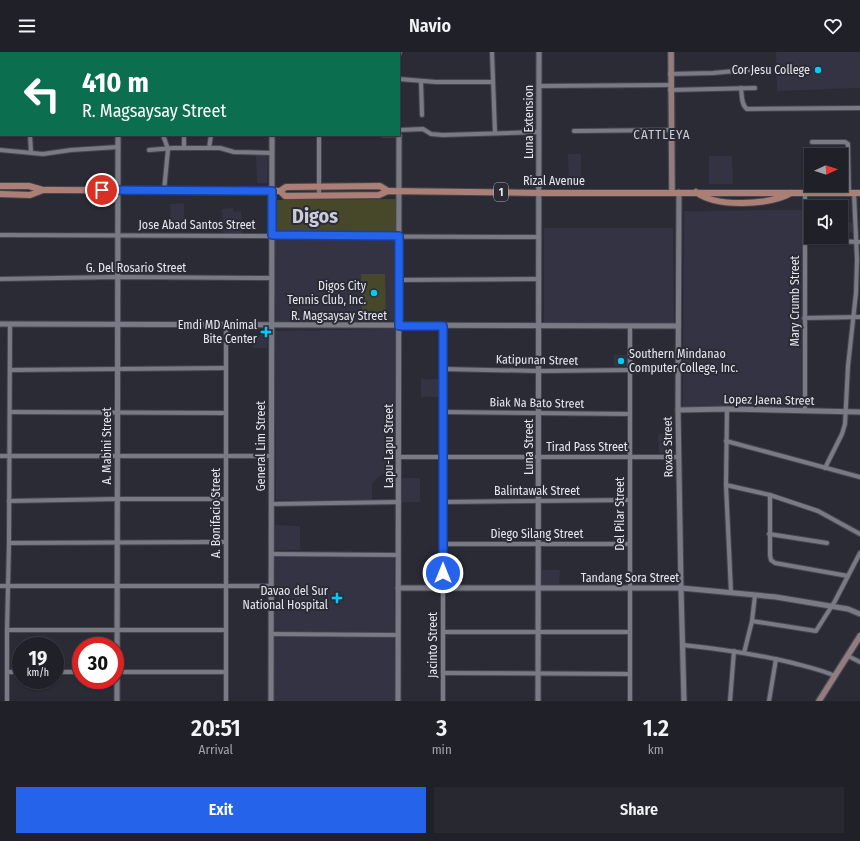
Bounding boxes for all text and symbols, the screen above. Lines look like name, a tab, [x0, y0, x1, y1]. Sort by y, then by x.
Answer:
icon: menu	[16, 15, 38, 37]
text: Navio	[409, 15, 451, 37]
icon: heart	[822, 15, 844, 37]
place label: Cor Jesu College	[732, 63, 810, 77]
marker: Cor Jesu College	[813, 65, 823, 75]
text: 410 m	[82, 66, 149, 99]
icon: left	[16, 68, 68, 120]
street label: Luna Extension	[522, 85, 536, 159]
text: R. Magsaysay Street	[82, 100, 226, 122]
district label: CATTLEYA	[633, 127, 691, 142]
north arrow	[804, 148, 848, 192]
map controls	[804, 148, 848, 244]
pin	[85, 173, 119, 207]
street label: Rizal Avenue	[523, 174, 585, 188]
icon: arrive	[91, 179, 113, 201]
road number: 1	[494, 183, 508, 201]
button: sound	[804, 200, 848, 244]
district label: Digos	[292, 204, 338, 228]
street label: Jose Abad Santos Street	[139, 218, 255, 232]
street label: Mary Crumb Street	[788, 255, 802, 347]
street label: G. Del Rosario Street	[86, 261, 186, 275]
place label: Digos City Tennis Club, Inc.	[287, 279, 367, 307]
marker: Digos City Tennis Club, Inc.	[369, 288, 379, 298]
street label: R. Magsaysay Street	[291, 309, 387, 323]
place label: Emdi MD Animal Bite Center	[178, 318, 258, 346]
marker: Emdi MD Animal Bite Center	[260, 326, 272, 338]
place label: Southern Mindanao Computer College, Inc.	[629, 347, 738, 375]
street label: Katipunan Street	[496, 352, 578, 368]
marker: Southern Mindanao Computer College, Inc.	[616, 356, 626, 366]
street label: Lopez Jaena Street	[723, 392, 815, 408]
street label: Biak Na Bato Street	[490, 395, 585, 411]
street label: General Lim Street	[254, 401, 268, 491]
street label: Lapu-Lapu Street	[382, 404, 396, 488]
street label: A. Mabini Street	[100, 407, 114, 485]
street label: Roxas Street	[660, 416, 676, 478]
street label: Luna Street	[522, 419, 536, 475]
street label: Tirad Pass Street	[546, 440, 628, 454]
street label: A. Bonifacio Street	[209, 468, 223, 558]
street label: Del Pilar Street	[613, 477, 627, 551]
street label: Balintawak Street	[494, 484, 580, 498]
street label: Diego Silang Street	[491, 527, 583, 541]
position arrow	[422, 552, 464, 594]
street label: Tandang Sora Street	[581, 571, 679, 585]
place label: Davao del Sur National Hospital	[243, 584, 329, 612]
marker: Davao del Sur National Hospital	[331, 592, 343, 604]
street label: Jacinto Street	[426, 612, 440, 678]
speed limit sign: 30	[72, 637, 124, 689]
text: 19	[29, 646, 47, 670]
text: km/h	[27, 667, 49, 679]
text: 20:51	[191, 714, 241, 742]
text: 3	[436, 714, 447, 742]
text: 1.2	[643, 714, 669, 742]
text: Arrival	[199, 742, 233, 757]
text: min	[432, 742, 452, 757]
text: km	[648, 742, 664, 757]
button: Exit	[16, 787, 426, 833]
button: Share	[434, 787, 844, 833]

